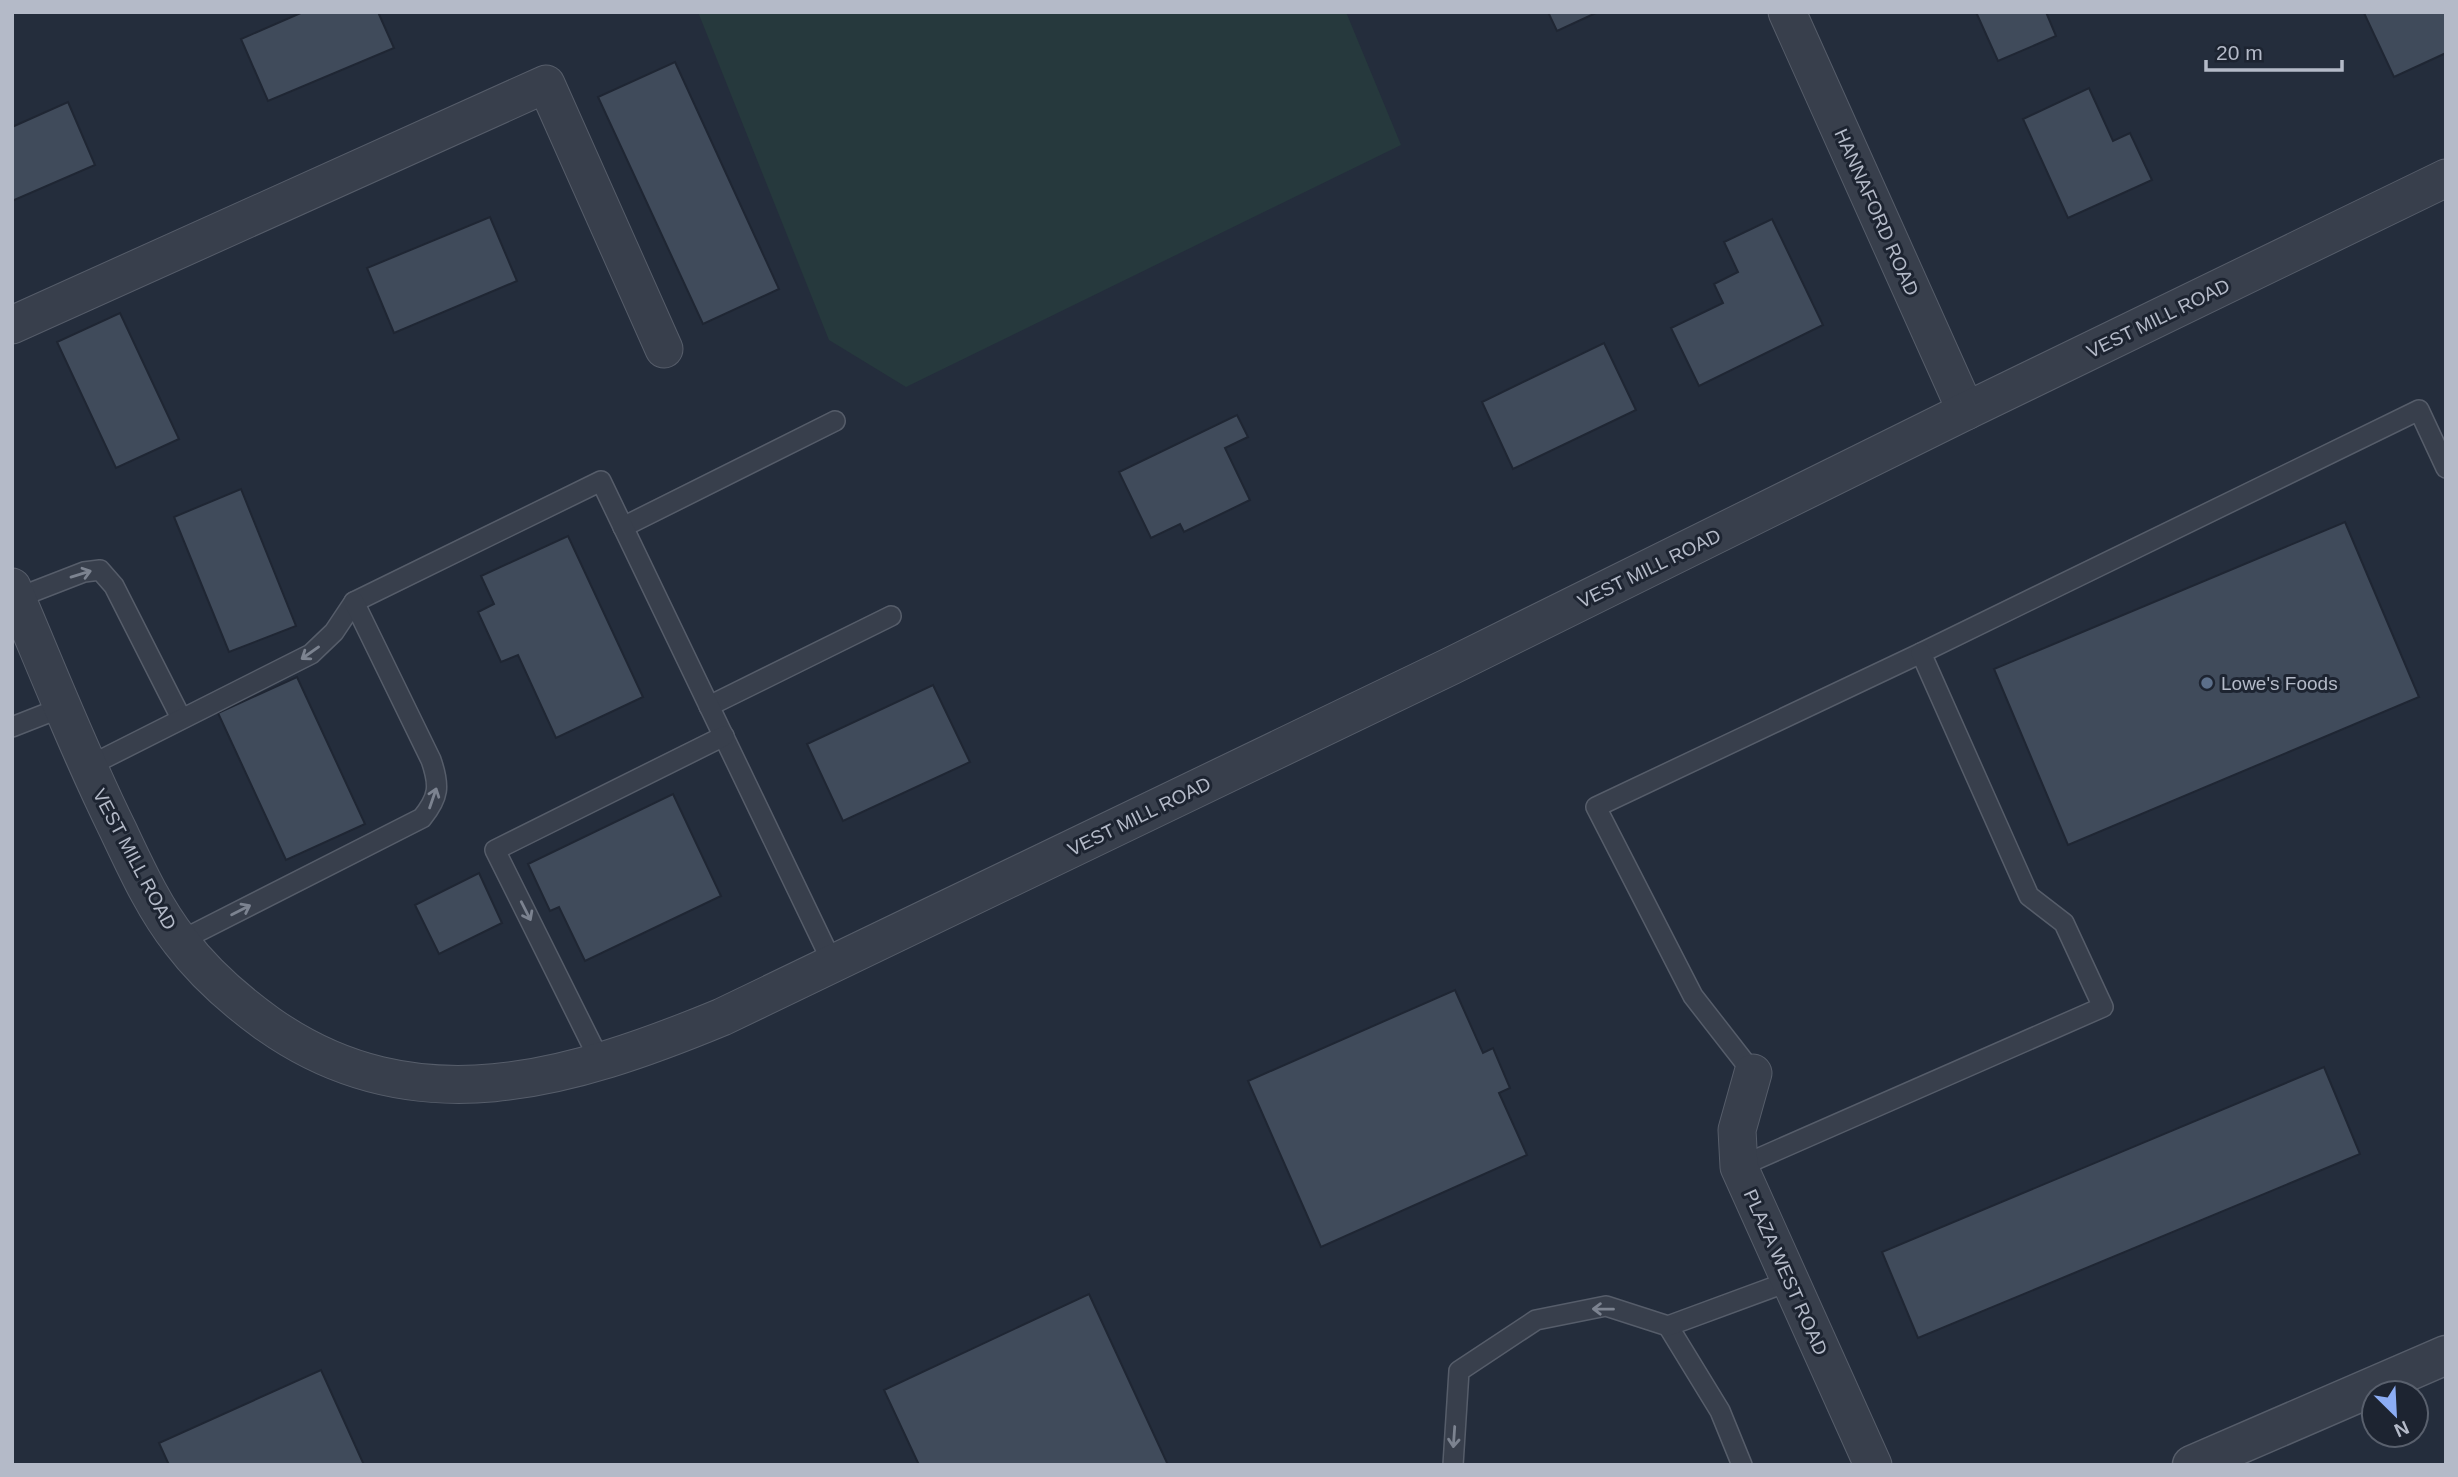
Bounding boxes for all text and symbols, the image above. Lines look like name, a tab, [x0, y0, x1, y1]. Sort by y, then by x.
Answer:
scale bar	[2206, 28, 2342, 72]
text: 20 m	[2216, 41, 2263, 64]
street label: HANNAFORD ROAD	[1830, 125, 1923, 299]
street label: VEST MILL ROAD	[2083, 275, 2233, 362]
street label: VEST MILL ROAD	[1574, 525, 1724, 612]
one-way arrow	[69, 567, 91, 580]
one-way arrow	[300, 645, 319, 660]
place label: Lowe's Foods	[2221, 673, 2338, 694]
marker: Lowe's Foods	[2199, 675, 2215, 691]
street label: VEST MILL ROAD	[1064, 773, 1214, 860]
street label: VEST MILL ROAD	[89, 785, 181, 933]
one-way arrow	[428, 787, 440, 809]
one-way arrow	[519, 900, 533, 921]
one-way arrow	[230, 903, 250, 917]
street label: PLAZA WEST ROAD	[1740, 1186, 1832, 1358]
one-way arrow	[1592, 1302, 1615, 1316]
north arrow	[2360, 1379, 2430, 1449]
text: N	[2391, 1417, 2412, 1441]
one-way arrow	[1448, 1425, 1461, 1448]

